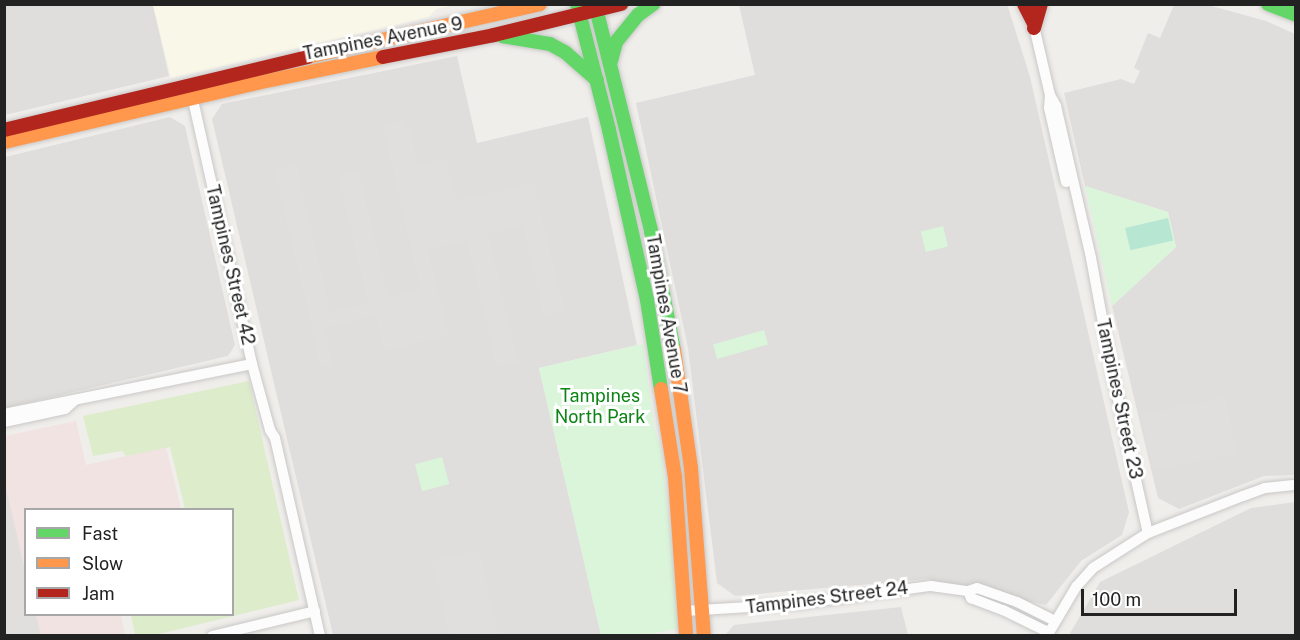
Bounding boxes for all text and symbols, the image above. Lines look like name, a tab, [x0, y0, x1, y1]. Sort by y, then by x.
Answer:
street label: Tampines Avenue 9	[301, 13, 465, 65]
street label: Tampines Street 42	[201, 183, 259, 347]
street label: Tampines Avenue 7	[641, 233, 691, 395]
street label: Tampines Street 23	[1091, 317, 1147, 481]
park label: Tampines North Park	[555, 386, 645, 428]
legend	[24, 508, 234, 616]
text: Fast	[82, 523, 118, 544]
text: Slow	[82, 553, 123, 574]
street label: Tampines Street 24	[745, 577, 909, 619]
scale bar	[1084, 577, 1240, 615]
text: Jam	[82, 583, 115, 604]
text: 100 m	[1092, 589, 1141, 610]

